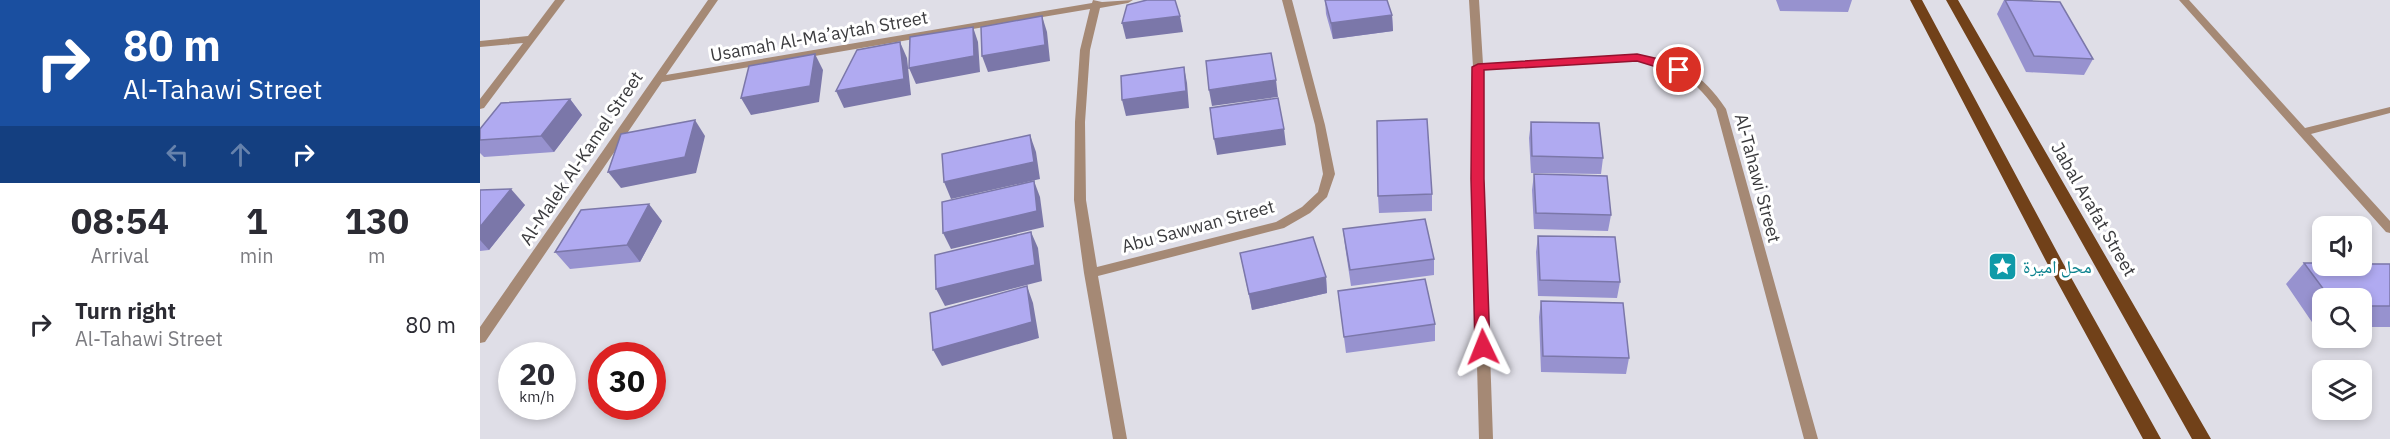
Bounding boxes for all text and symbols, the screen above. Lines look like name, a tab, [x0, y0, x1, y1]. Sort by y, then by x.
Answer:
street label: Usamah Al-Ma’aytah Street	[708, 6, 930, 66]
text: 80 m	[123, 18, 221, 73]
icon: right	[24, 24, 102, 102]
pin	[1653, 44, 1704, 95]
icon: arrive	[1662, 53, 1695, 86]
street label: Al-Malek Al-Kamel Street	[514, 67, 648, 249]
text: Al-Tahawi Street	[123, 71, 322, 106]
street label: Al-Tahawi Street	[1730, 111, 1786, 245]
icon: left	[161, 138, 194, 171]
icon: ahead	[224, 138, 257, 171]
icon: right	[287, 138, 320, 171]
street label: Jabal Arafat Street	[2046, 138, 2142, 280]
street label: Abu Sawwan Street	[1119, 195, 1277, 257]
text: 08:54	[71, 197, 169, 244]
text: 1	[246, 197, 268, 244]
text: 130	[344, 197, 409, 244]
map controls	[2312, 216, 2372, 420]
button: sound	[2312, 216, 2372, 276]
text: Arrival	[91, 242, 149, 269]
text: min	[240, 242, 274, 269]
text: m	[368, 242, 386, 269]
place icon: محل اميرة	[1986, 250, 2018, 282]
place label: محل اميرة	[2023, 255, 2092, 278]
button: search	[2312, 288, 2372, 348]
text: Turn right	[75, 296, 176, 325]
icon: right	[24, 308, 57, 341]
text: 80 m	[405, 310, 456, 339]
position arrow	[1451, 315, 1515, 379]
text: Al-Tahawi Street	[75, 325, 223, 352]
speed limit sign: 30	[588, 342, 666, 420]
text: 20	[519, 354, 555, 393]
button: layers	[2312, 360, 2372, 420]
text: km/h	[519, 387, 555, 406]

